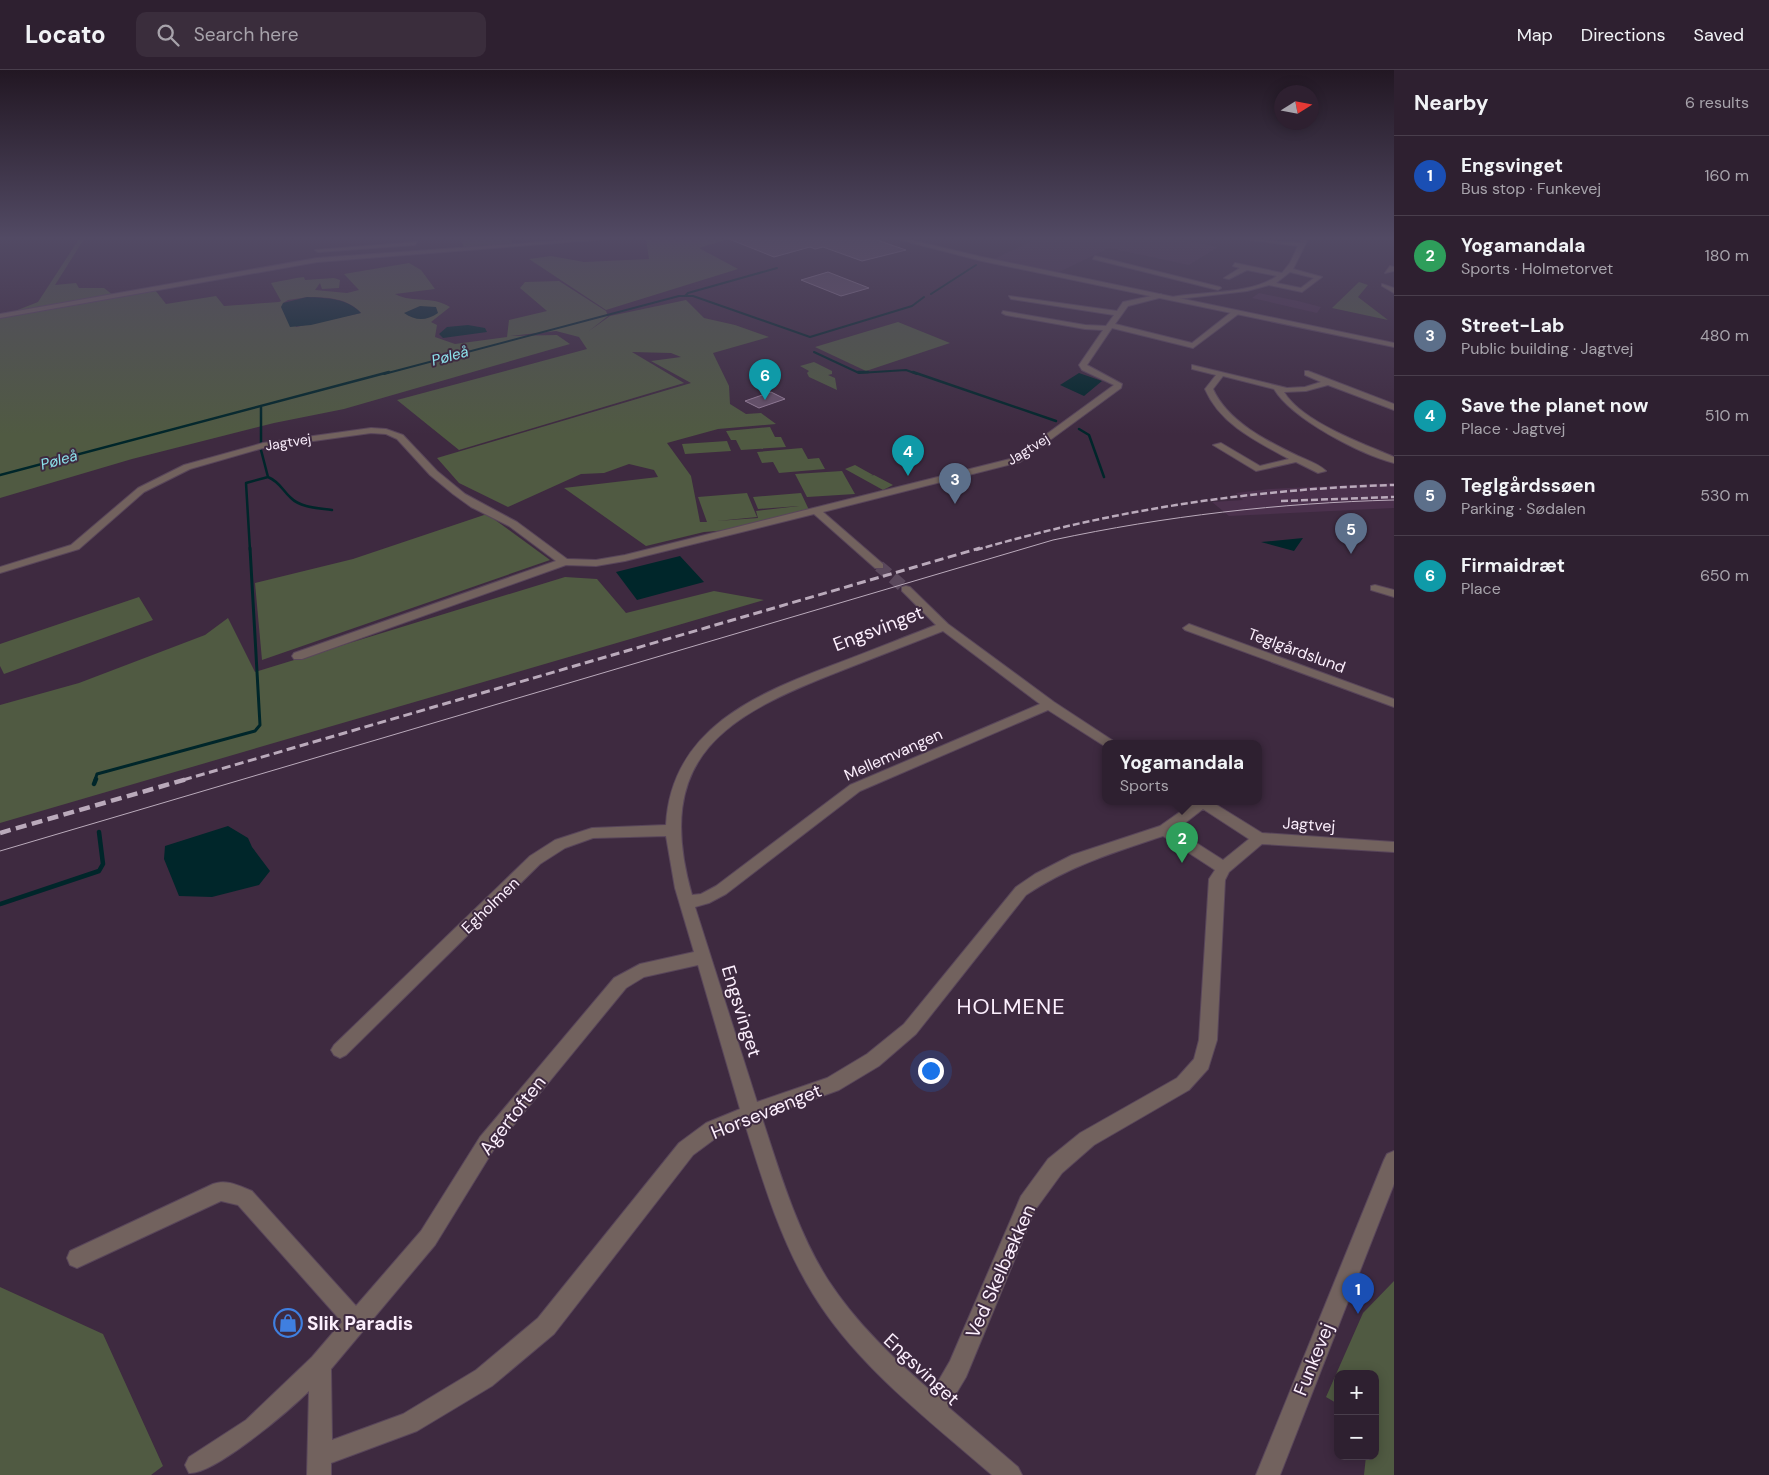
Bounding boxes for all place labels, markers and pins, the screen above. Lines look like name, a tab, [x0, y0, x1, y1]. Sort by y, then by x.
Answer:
pin: 6	[749, 359, 781, 400]
pin: 4	[892, 435, 924, 476]
pin: 3	[939, 463, 971, 504]
pin: 5	[1335, 513, 1367, 554]
pin: 2	[1166, 822, 1198, 863]
pin: 1	[1342, 1273, 1374, 1314]
shop icon: Slik Paradis	[273, 1308, 303, 1338]
place label: Slik Paradis	[307, 1311, 413, 1336]

